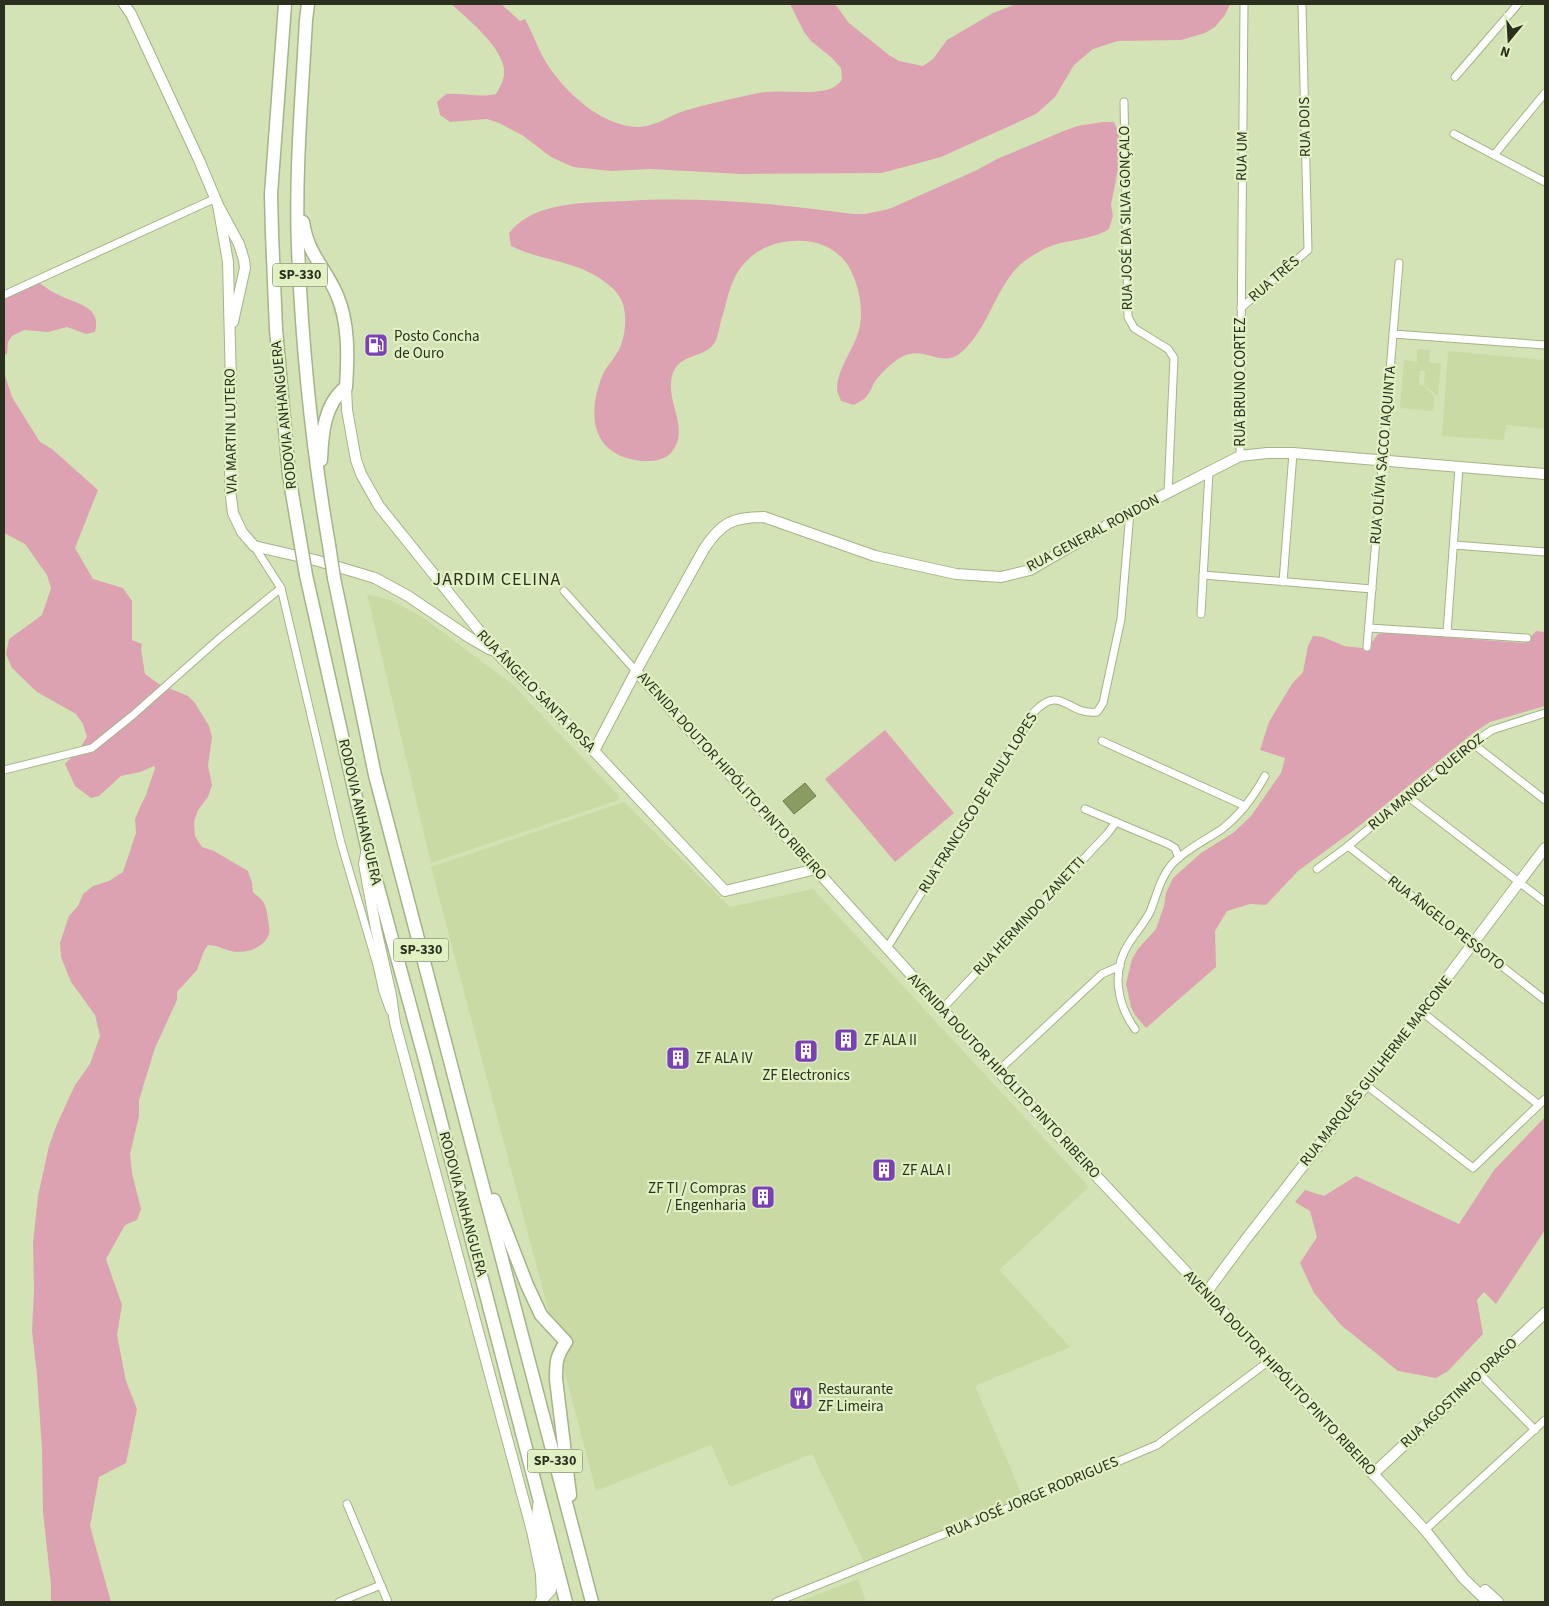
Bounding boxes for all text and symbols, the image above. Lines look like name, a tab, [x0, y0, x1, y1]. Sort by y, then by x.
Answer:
north arrow	[1484, 15, 1534, 65]
text: N	[1498, 40, 1513, 62]
street label: RUA DOIS	[1294, 97, 1316, 157]
street label: RUA JOSÉ DA SILVA GONÇALO	[1114, 125, 1138, 310]
street label: RUA UM	[1231, 131, 1253, 181]
street label: RUA TRÊS	[1244, 251, 1304, 307]
road number: SP-330	[272, 264, 328, 286]
street label: RUA BRUNO CORTEZ	[1230, 317, 1251, 447]
place label: Posto Concha de Ouro	[394, 326, 480, 364]
fuel station icon: Posto Concha de Ouro	[363, 332, 389, 358]
street label: RODOVIA ANHANGUERA	[266, 339, 302, 490]
street label: RUA OLÍVIA SACCO IAQUINTA	[1365, 364, 1401, 545]
street label: VIA MARTIN LUTERO	[219, 368, 243, 494]
street label: RUA GENERAL RONDON	[1023, 489, 1163, 577]
district label: JARDIM CELINA	[433, 567, 561, 592]
street label: RUA ÂNGELO SANTA ROSA	[472, 625, 601, 758]
street label: AVENIDA DOUTOR HIPÓLITO PINTO RIBEIRO	[633, 667, 831, 885]
street label: RUA FRANCISCO DE PAULA LOPES	[914, 709, 1042, 897]
street label: RUA MANOEL QUEIROZ	[1364, 729, 1488, 835]
street label: RODOVIA ANHANGUERA	[333, 737, 387, 888]
street label: RUA HERMINDO ZANETTI	[968, 852, 1090, 980]
street label: RUA ÂNGELO PESSOTO	[1383, 871, 1509, 975]
road number: SP-330	[394, 938, 448, 962]
street label: AVENIDA DOUTOR HIPÓLITO PINTO RIBEIRO	[903, 969, 1105, 1183]
street label: RUA MARQUÊS GUILHERME MARCONE	[1295, 971, 1457, 1171]
building icon: ZF ALA II	[833, 1027, 859, 1053]
place label: ZF ALA II	[864, 1030, 917, 1051]
building icon: ZF Electronics	[793, 1038, 819, 1064]
building icon: ZF ALA IV	[665, 1045, 691, 1071]
place label: ZF ALA IV	[696, 1048, 753, 1069]
place label: ZF Electronics	[762, 1065, 850, 1086]
street label: RODOVIA ANHANGUERA	[434, 1129, 493, 1280]
building icon: ZF ALA I	[871, 1157, 897, 1183]
place label: ZF ALA I	[902, 1160, 951, 1181]
place label: ZF TI / Compras / Engenharia	[648, 1178, 746, 1216]
building icon: ZF TI / Compras / Engenharia	[750, 1184, 776, 1210]
street label: AVENIDA DOUTOR HIPÓLITO PINTO RIBEIRO	[1179, 1266, 1381, 1480]
street label: RUA AGOSTINHO DRAGO	[1396, 1333, 1522, 1453]
place label: Restaurante ZF Limeira	[818, 1379, 893, 1417]
restaurant icon: Restaurante ZF Limeira	[788, 1385, 814, 1411]
road number: SP-330	[528, 1450, 582, 1472]
street label: RUA JOSÉ JORGE RODRIGUES	[942, 1451, 1122, 1543]

